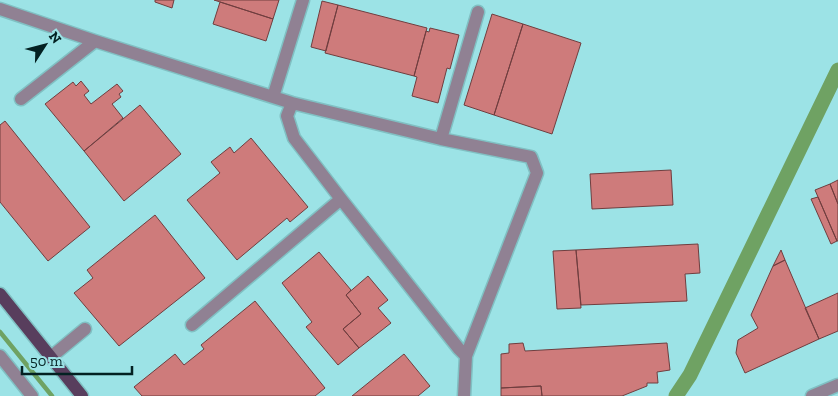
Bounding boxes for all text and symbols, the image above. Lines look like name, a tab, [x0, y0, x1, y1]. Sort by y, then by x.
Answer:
north arrow	[20, 20, 70, 70]
text: N	[45, 28, 65, 47]
scale bar	[22, 344, 132, 376]
text: 50 m	[30, 352, 63, 370]

